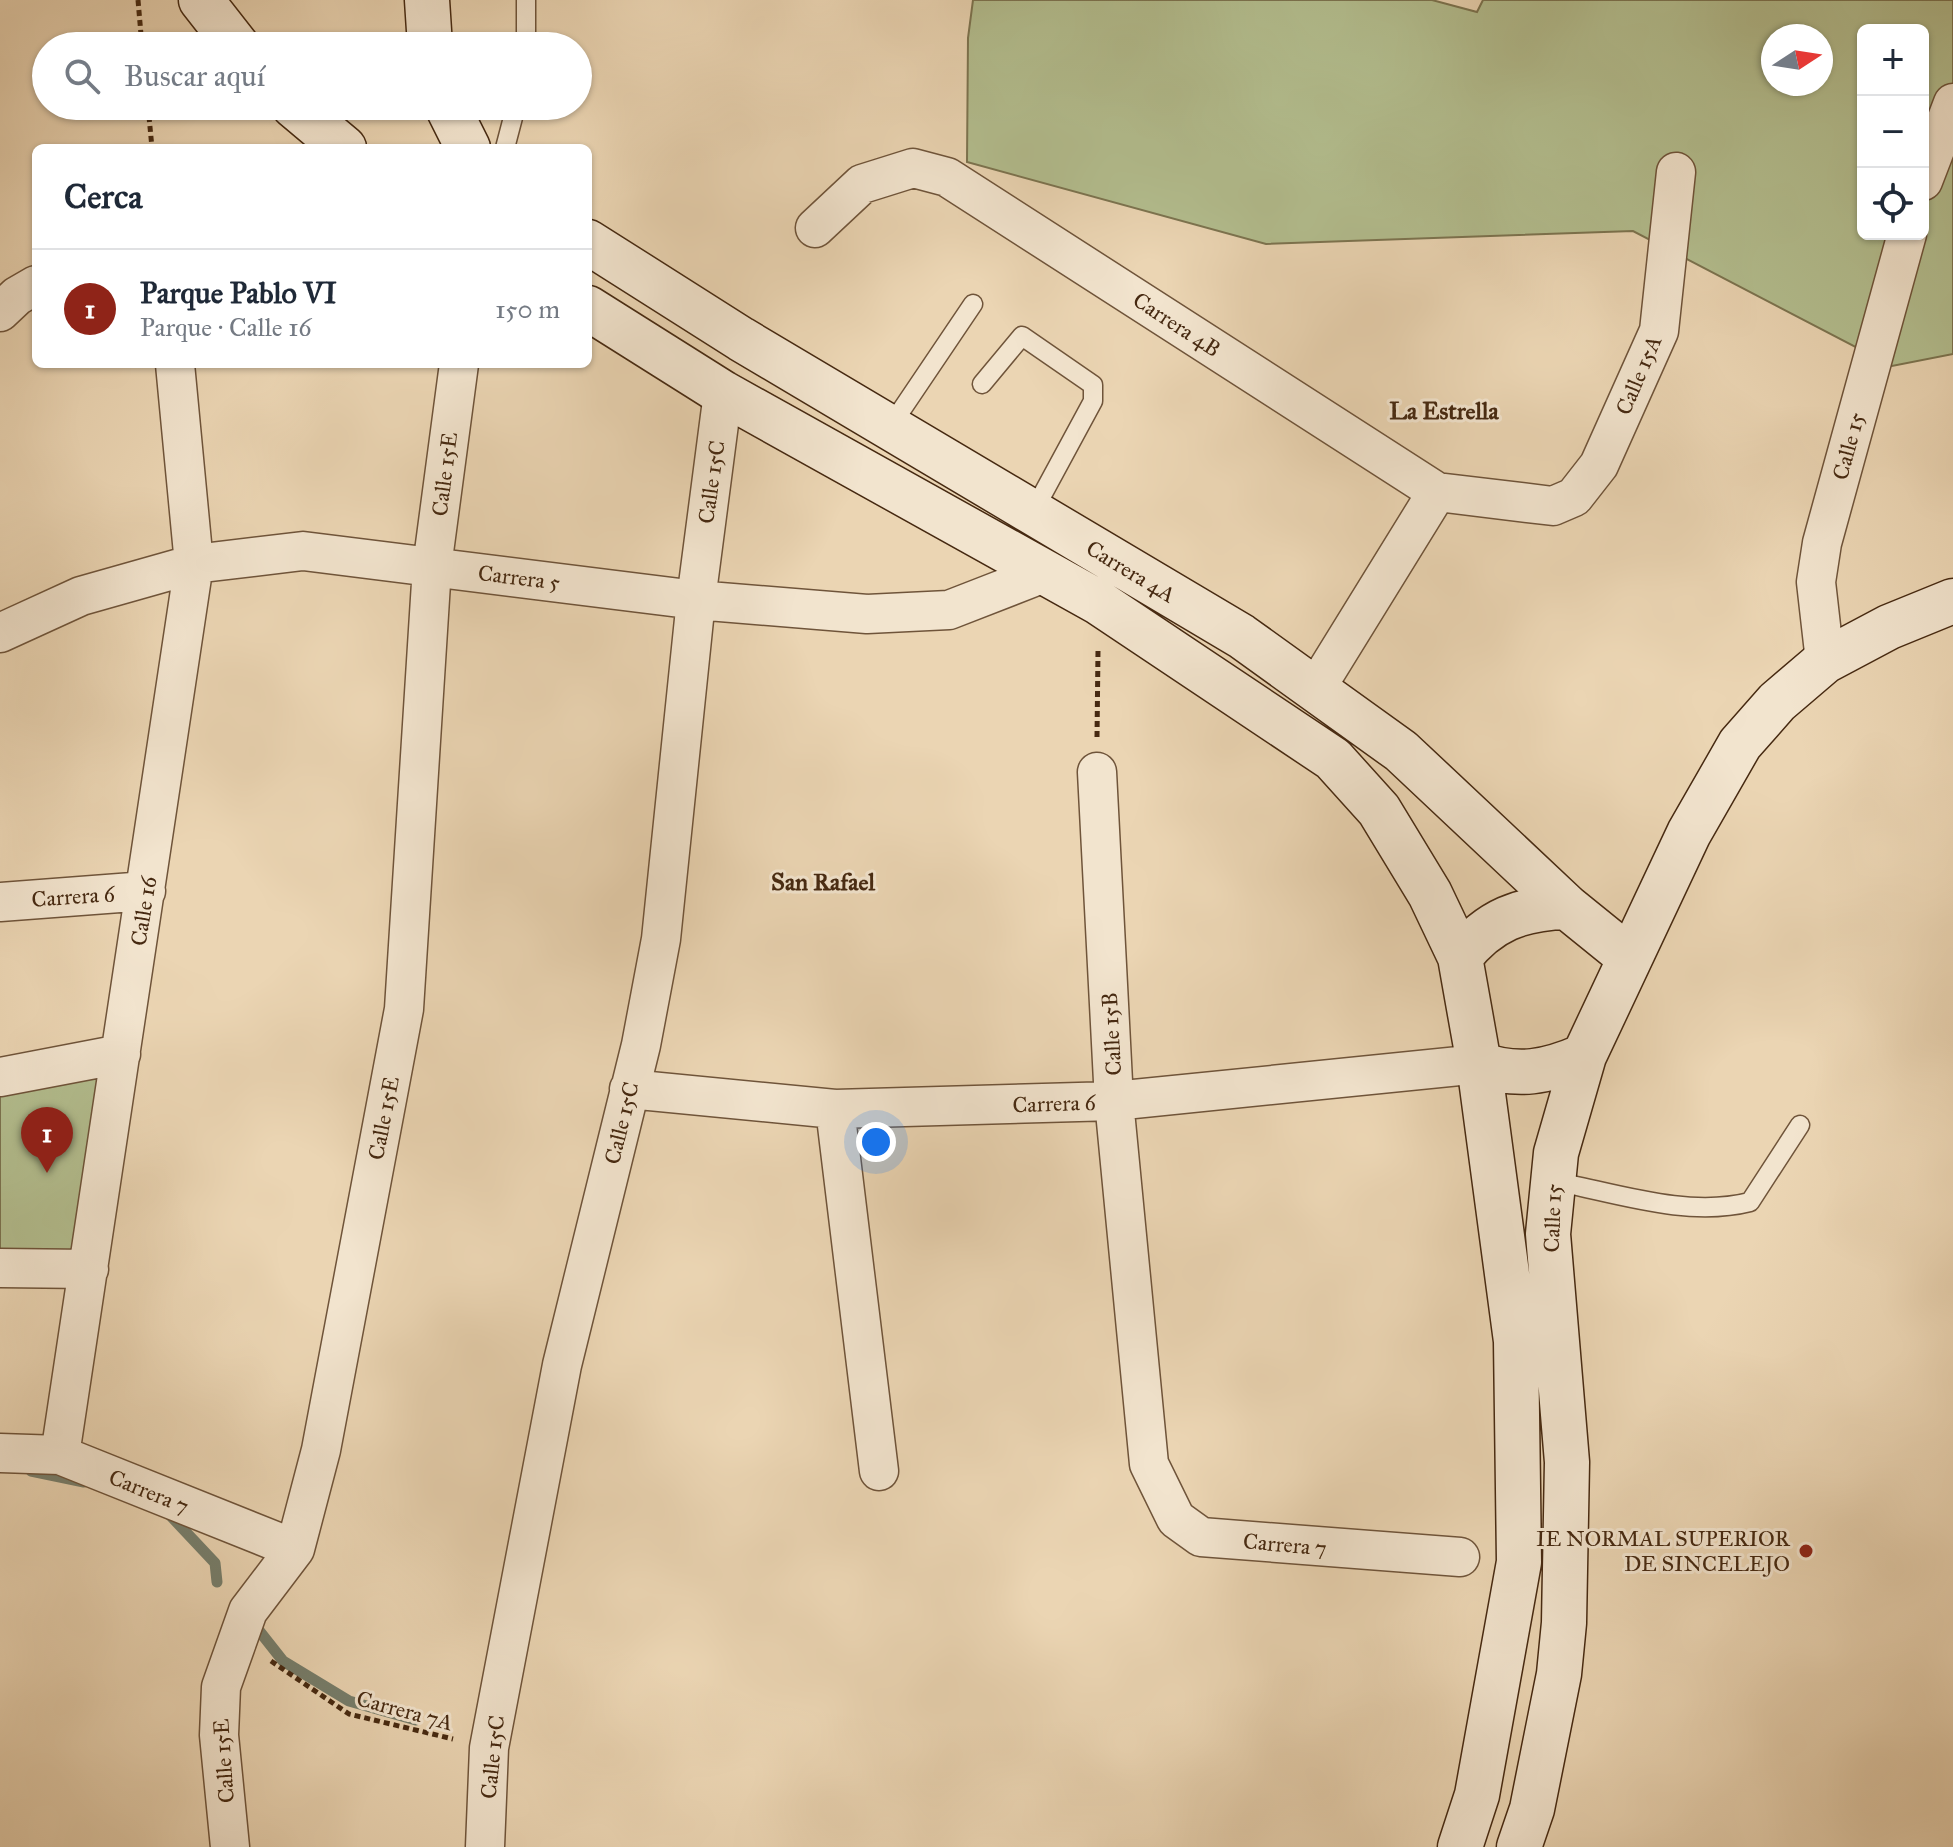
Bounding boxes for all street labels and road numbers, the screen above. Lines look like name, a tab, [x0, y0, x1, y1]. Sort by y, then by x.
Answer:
street label: Carrera 4B	[1128, 286, 1226, 363]
street label: Calle 15A	[1610, 331, 1667, 419]
street label: Calle 15	[1827, 409, 1870, 483]
street label: Calle 15E	[426, 430, 463, 518]
street label: Calle 15C	[692, 439, 731, 525]
street label: Carrera 4A	[1081, 534, 1180, 609]
street label: Carrera 5	[476, 559, 561, 596]
street label: Calle 16	[125, 874, 162, 948]
street label: Carrera 6	[31, 880, 116, 913]
street label: Calle 15B	[1096, 992, 1127, 1076]
street label: Calle 15E	[362, 1074, 405, 1162]
street label: Calle 15C	[598, 1079, 645, 1167]
street label: Carrera 6	[1012, 1089, 1097, 1118]
street label: Calle 15	[1538, 1183, 1567, 1253]
street label: Carrera 7	[105, 1463, 193, 1520]
street label: Carrera 7	[1242, 1527, 1328, 1562]
street label: Carrera 7A	[354, 1685, 456, 1736]
street label: Calle 15C	[475, 1714, 510, 1800]
street label: Calle 15E	[207, 1718, 240, 1804]

